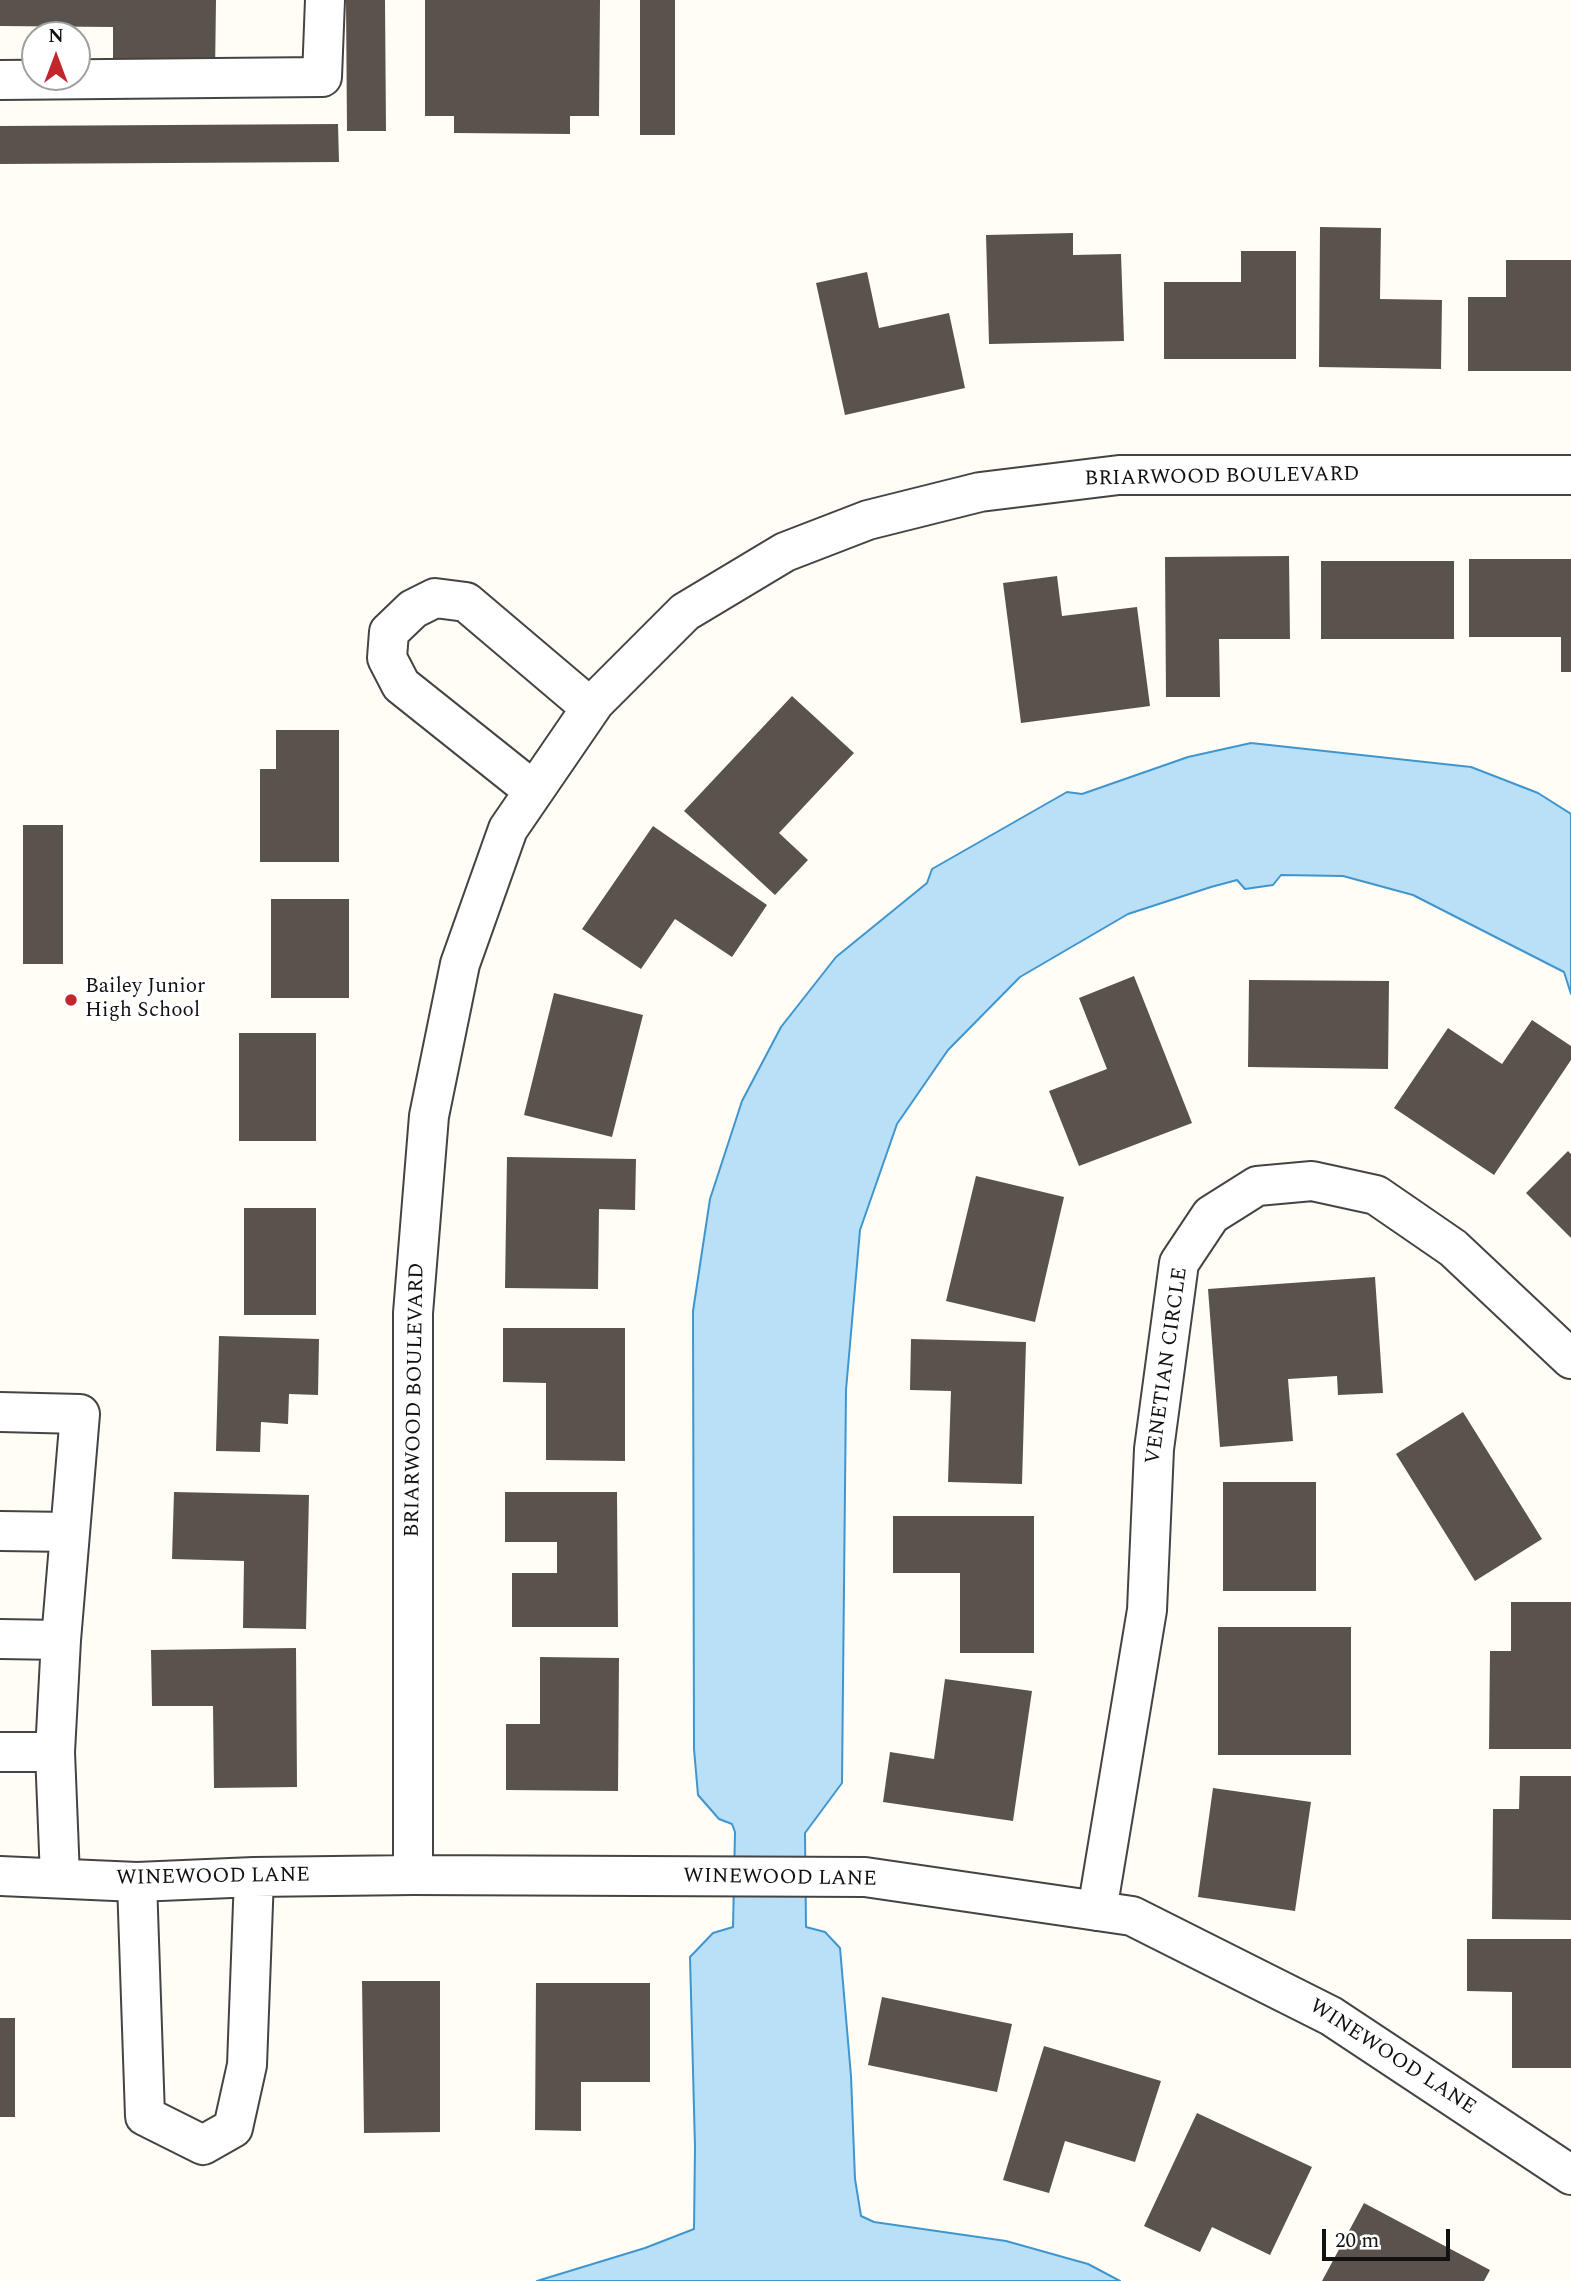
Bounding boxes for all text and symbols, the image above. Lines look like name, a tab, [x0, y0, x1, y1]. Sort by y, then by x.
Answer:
north arrow	[21, 21, 91, 91]
text: N	[48, 22, 64, 51]
street label: BRIARWOOD BOULEVARD	[1084, 463, 1360, 493]
place label: Bailey Junior High School	[85, 975, 205, 1025]
marker: Bailey Junior High School	[63, 992, 79, 1008]
street label: BRIARWOOD BOULEVARD	[401, 1262, 431, 1538]
street label: VENETIAN CIRCLE	[1142, 1266, 1194, 1466]
street label: WINEWOOD LANE	[116, 1864, 310, 1892]
street label: WINEWOOD LANE	[683, 1865, 877, 1893]
street label: WINEWOOD LANE	[1304, 1995, 1480, 2121]
scale bar	[1326, 2214, 1454, 2258]
text: 20 m	[1335, 2225, 1379, 2257]

